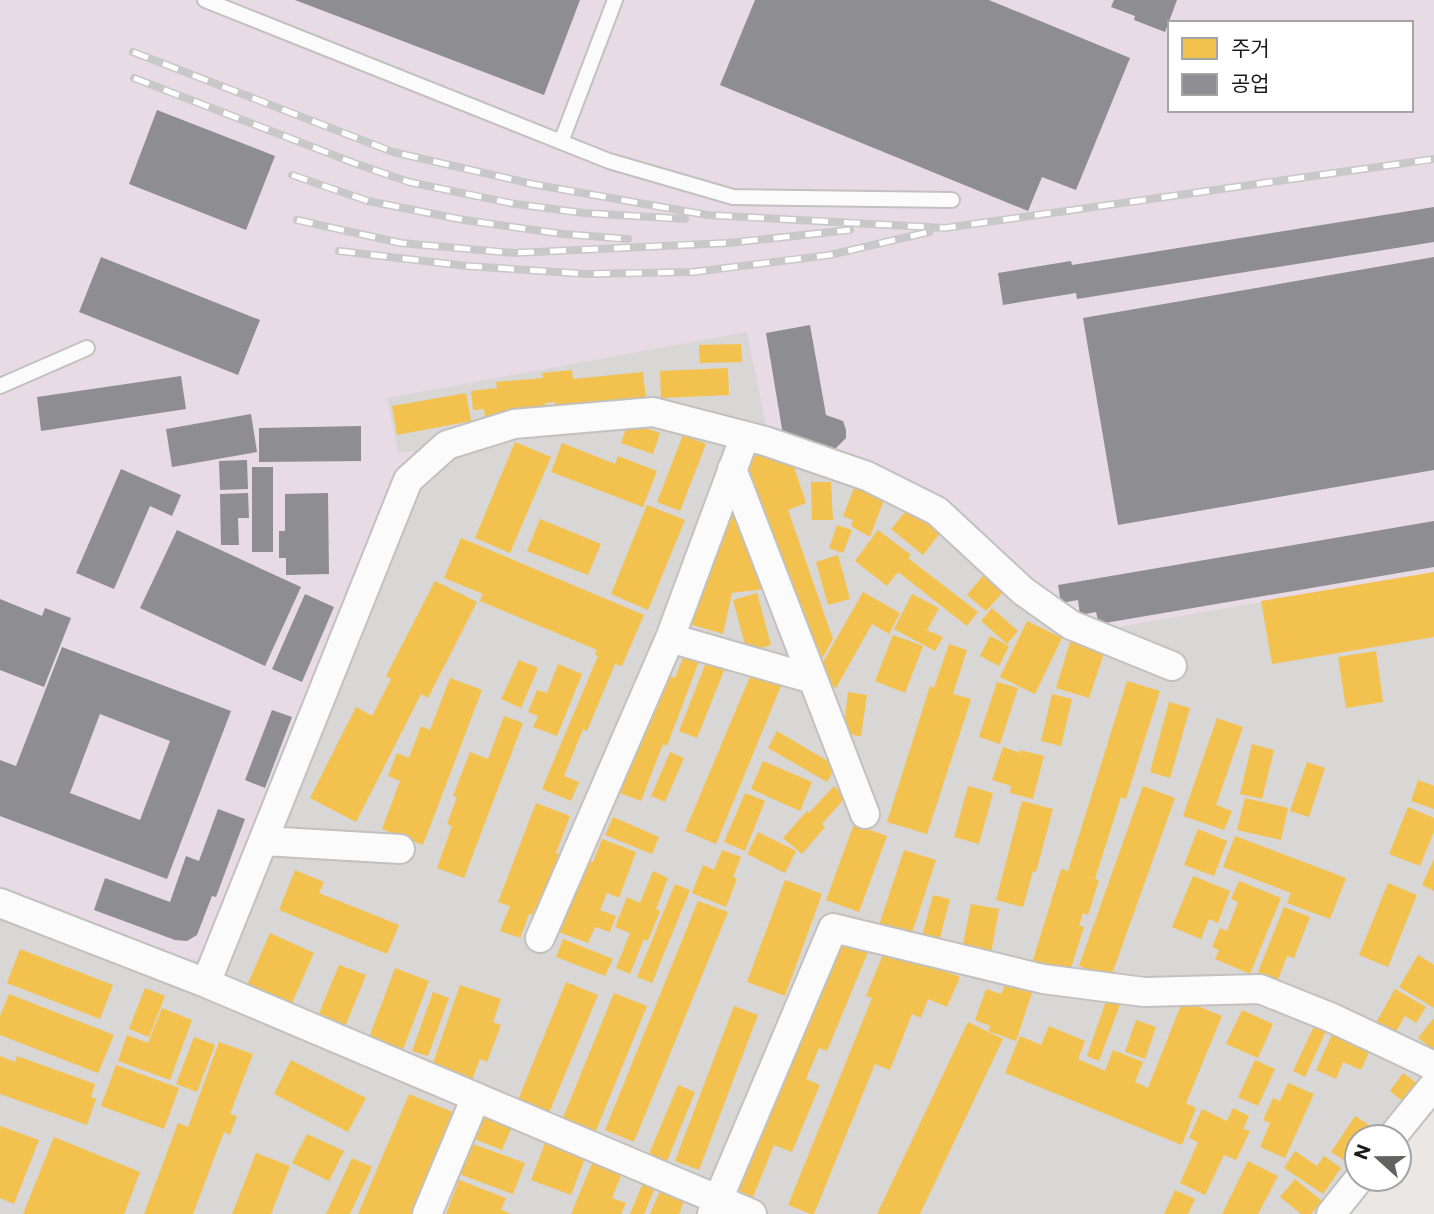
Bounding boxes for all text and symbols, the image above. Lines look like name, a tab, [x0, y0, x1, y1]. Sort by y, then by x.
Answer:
legend	[1168, 21, 1413, 112]
text: 주거	[1231, 35, 1270, 60]
text: 공업	[1231, 70, 1270, 95]
north arrow	[1343, 1123, 1413, 1193]
text: N	[1348, 1141, 1375, 1163]

